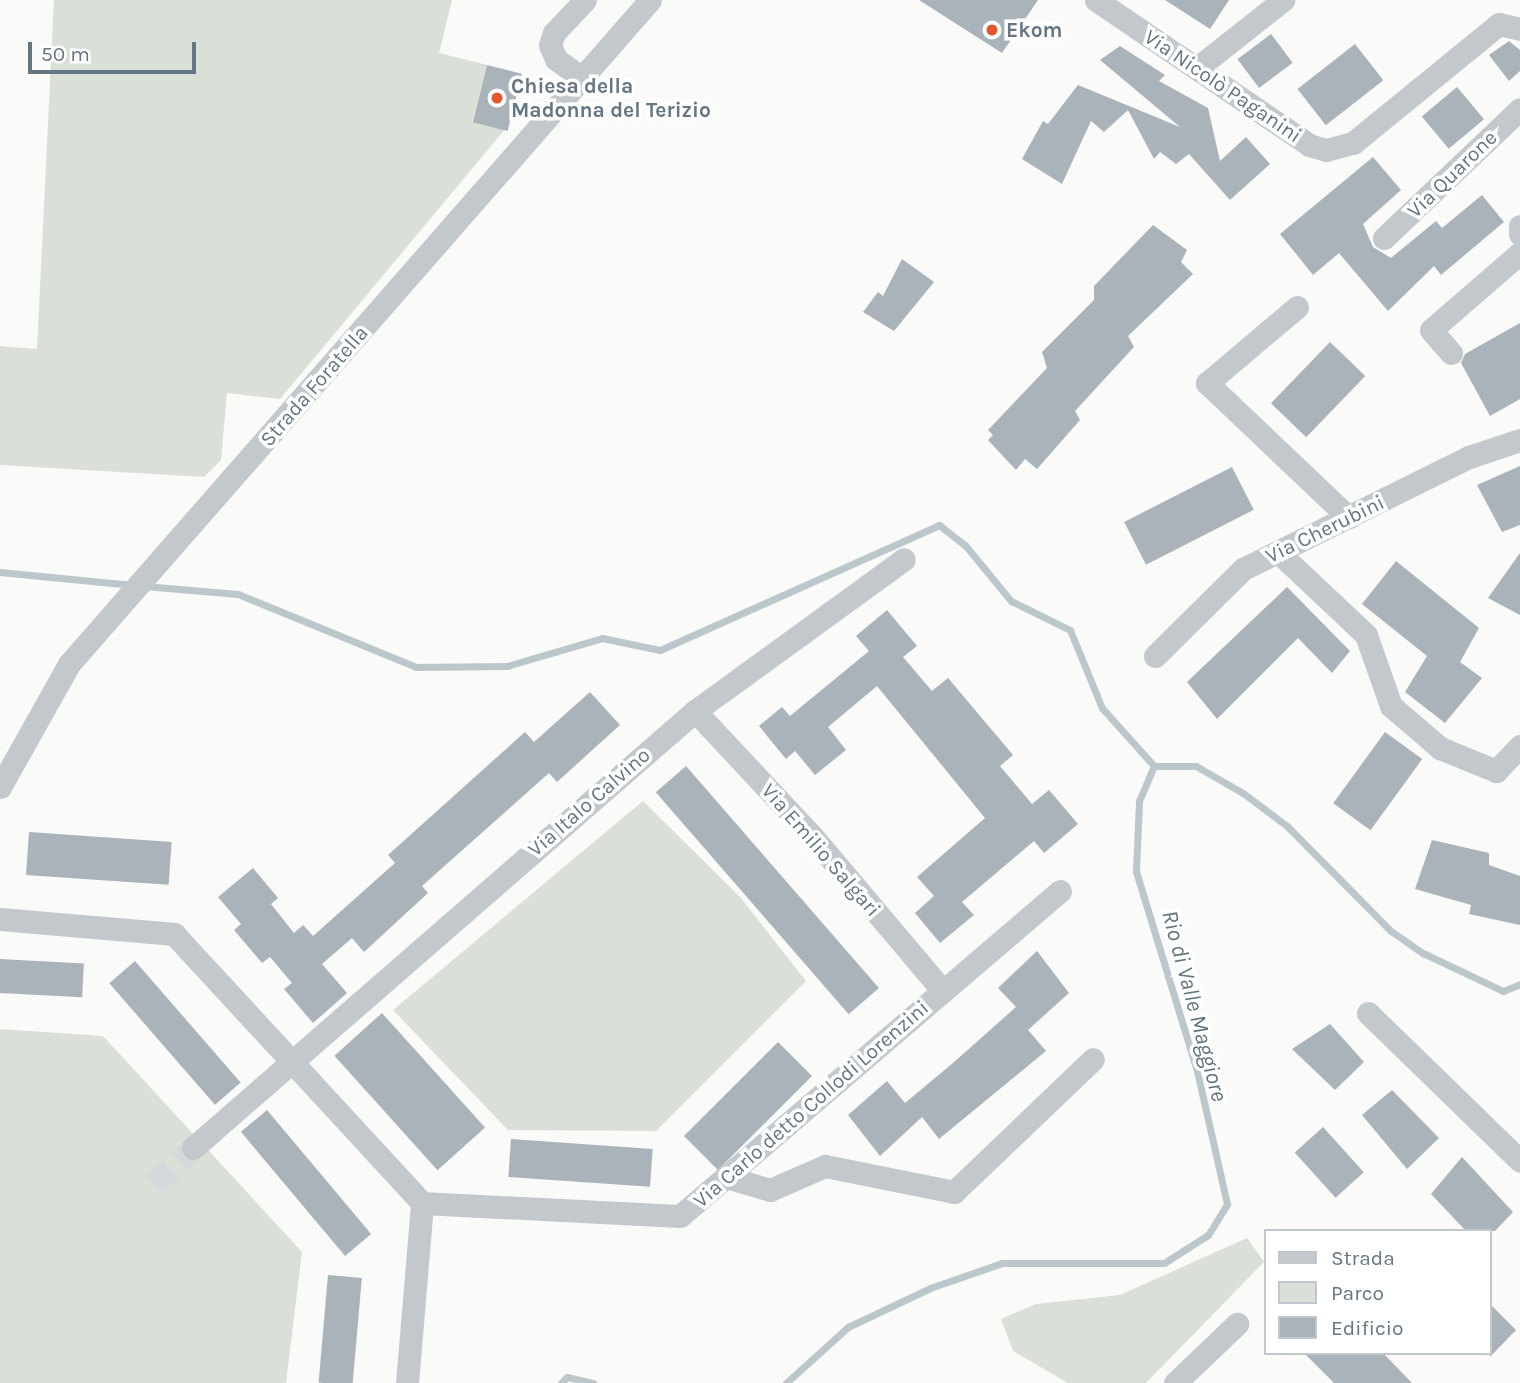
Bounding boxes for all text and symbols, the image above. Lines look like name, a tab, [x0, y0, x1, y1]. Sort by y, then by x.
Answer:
place label: Ekom	[1006, 17, 1063, 43]
marker: Ekom	[984, 22, 1000, 38]
street label: Via Nicolò Paganini	[1140, 24, 1306, 148]
scale bar	[32, 28, 200, 72]
text: 50 m	[41, 42, 90, 66]
place label: Chiesa della Madonna del Terizio	[511, 73, 711, 123]
marker: Chiesa della Madonna del Terizio	[489, 90, 505, 106]
street label: Via Quarone	[1402, 125, 1502, 223]
street label: Strada Foratella	[255, 320, 373, 452]
street label: Via Cherubini	[1262, 489, 1388, 569]
street label: Via Italo Calvino	[523, 742, 655, 862]
street label: Via Emilio Salgari	[756, 778, 886, 922]
water label: Rio di Valle Maggiore	[1155, 907, 1233, 1105]
street label: Via Carlo detto Collodi Lorenzini	[688, 995, 934, 1213]
legend	[1264, 1229, 1492, 1355]
text: Strada	[1331, 1246, 1395, 1270]
text: Parco	[1331, 1281, 1384, 1305]
text: Edificio	[1331, 1316, 1404, 1340]

